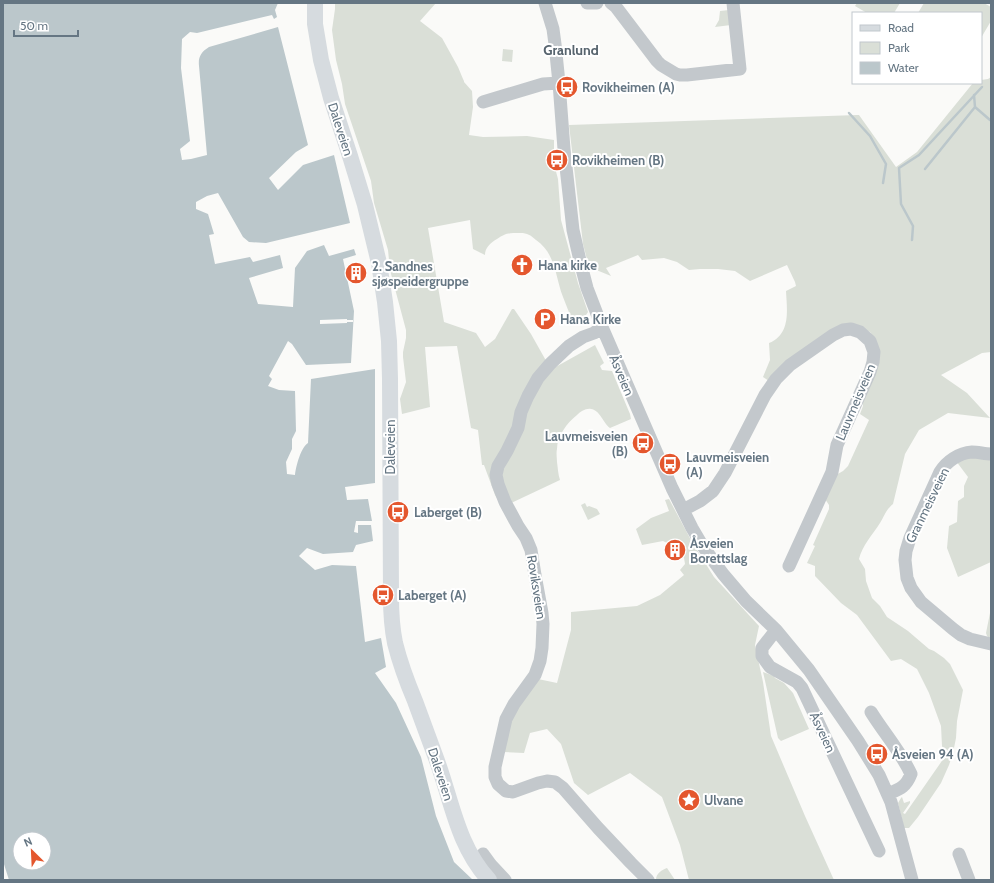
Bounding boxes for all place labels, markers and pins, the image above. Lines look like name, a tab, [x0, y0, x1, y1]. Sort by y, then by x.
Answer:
bus stop icon: Rovikheimen (A)	[554, 74, 580, 100]
place label: Rovikheimen (A)	[582, 79, 675, 95]
bus stop icon: Rovikheimen (B)	[544, 147, 570, 173]
place label: Rovikheimen (B)	[572, 152, 664, 168]
church icon: Hana kirke	[509, 252, 535, 278]
place label: Hana kirke	[538, 257, 597, 273]
place label: 2. Sandnes sjøspeidergruppe	[372, 258, 469, 289]
building icon: 2. Sandnes sjøspeidergruppe	[343, 260, 369, 286]
parking icon: Hana Kirke	[532, 306, 558, 332]
place label: Hana Kirke	[560, 311, 621, 327]
place label: Lauvmeisveien (B)	[545, 428, 628, 459]
bus stop icon: Lauvmeisveien (B)	[630, 430, 656, 456]
place label: Lauvmeisveien (A)	[686, 449, 769, 480]
bus stop icon: Lauvmeisveien (A)	[657, 451, 683, 477]
bus stop icon: Laberget (B)	[385, 499, 411, 525]
place label: Laberget (B)	[414, 504, 482, 520]
place label: Åsveien Borettslag	[690, 535, 748, 566]
building icon: Åsveien Borettslag	[662, 537, 688, 563]
bus stop icon: Laberget (A)	[370, 582, 396, 608]
place label: Laberget (A)	[398, 587, 467, 603]
bus stop icon: Åsveien 94 (A)	[864, 741, 890, 767]
place label: Åsveien 94 (A)	[892, 746, 974, 762]
place icon: Ulvane	[676, 787, 702, 813]
place label: Ulvane	[704, 792, 744, 808]

